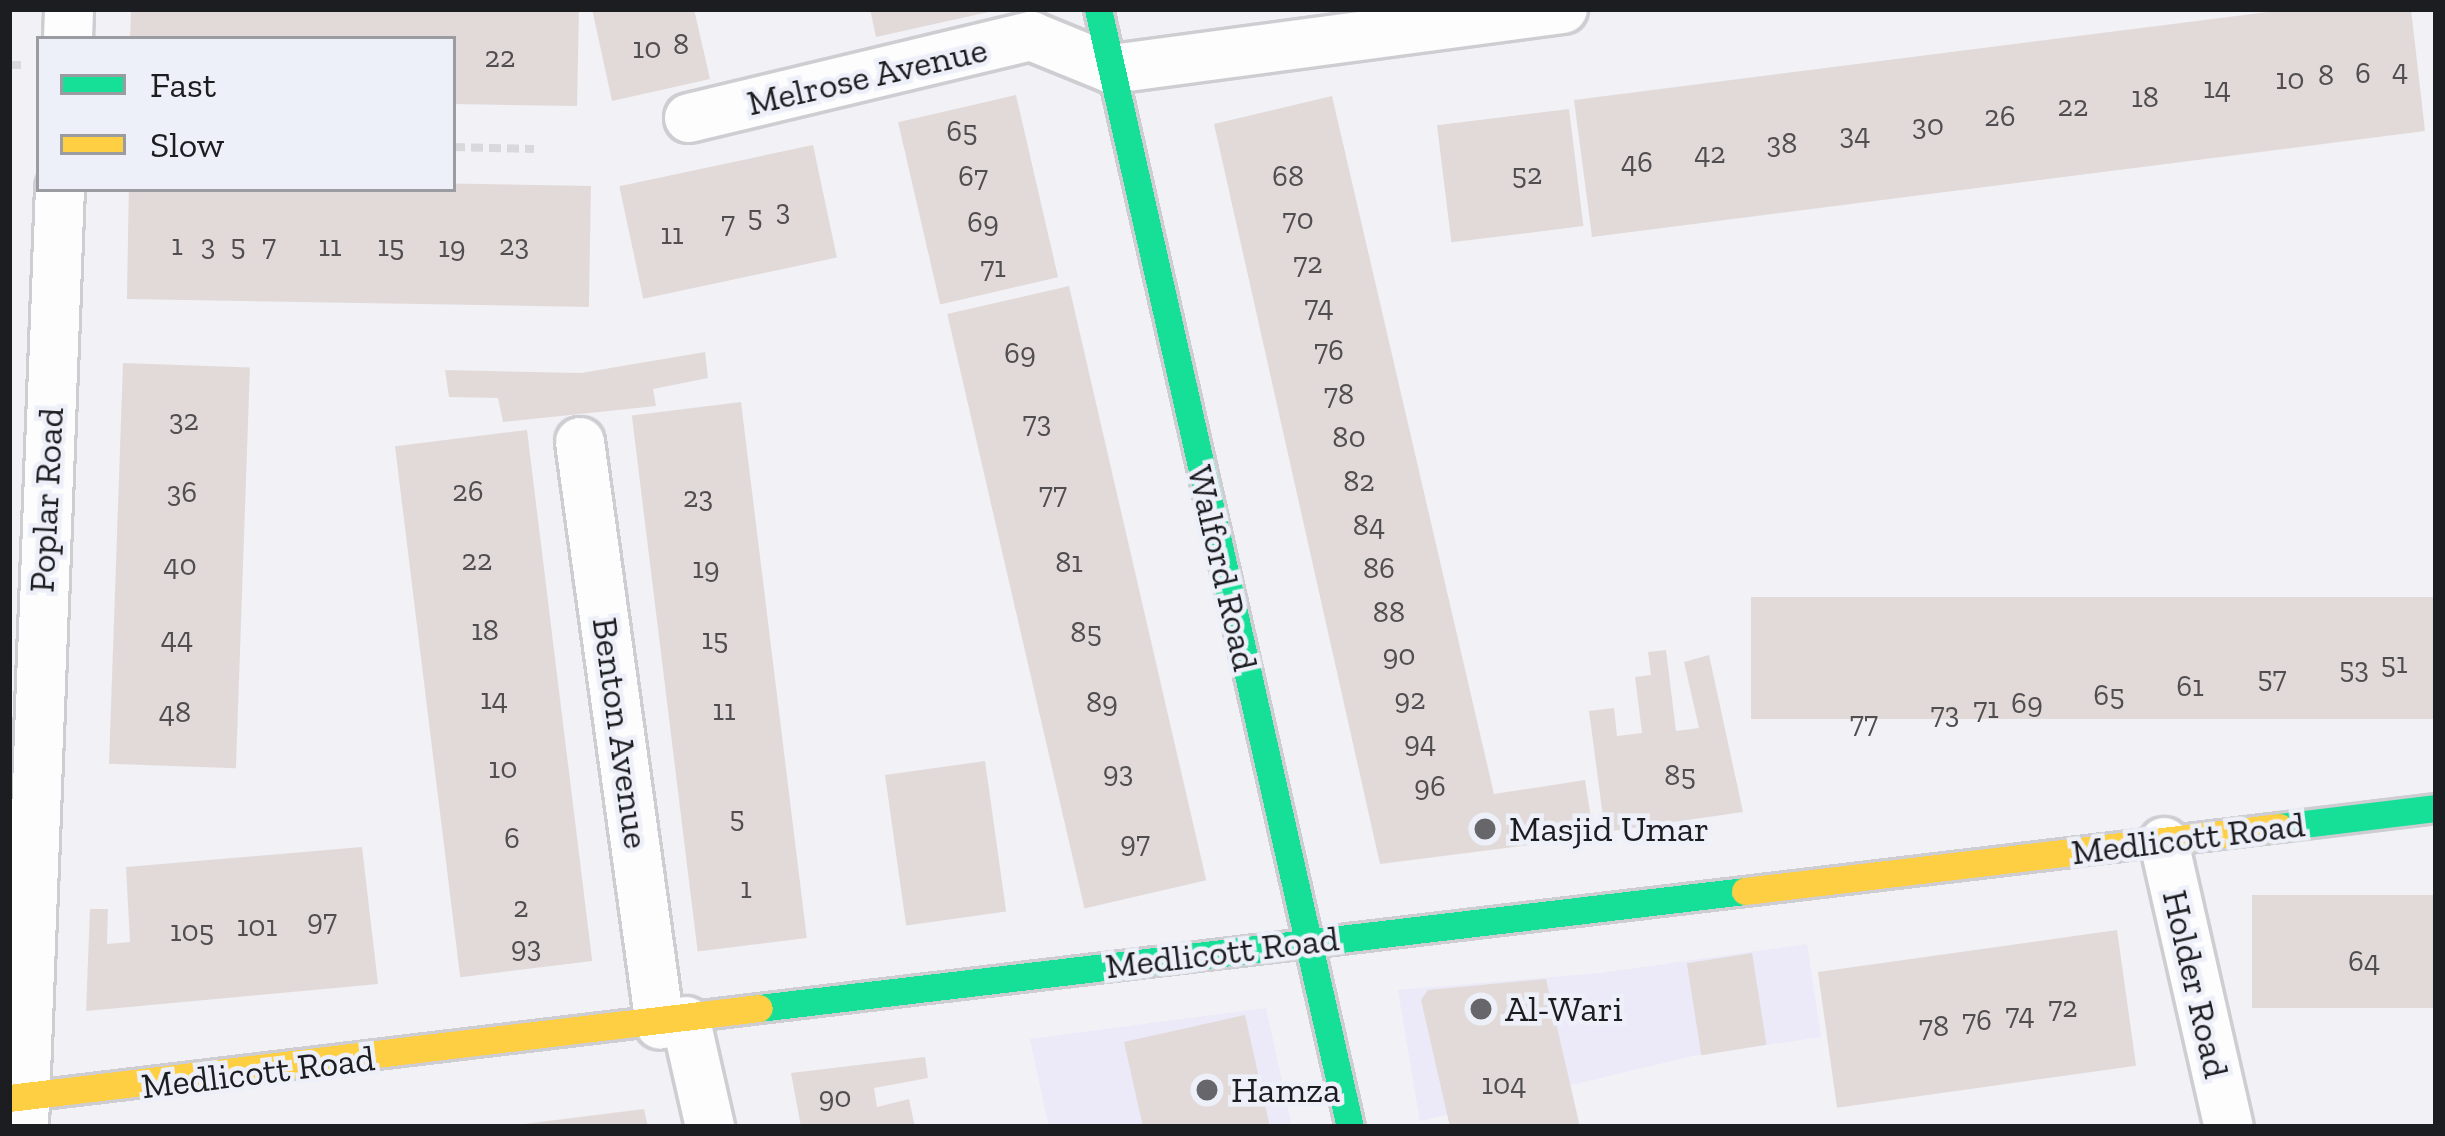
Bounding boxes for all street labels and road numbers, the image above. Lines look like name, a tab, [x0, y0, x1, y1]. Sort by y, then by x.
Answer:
street label: Melrose Avenue	[742, 27, 992, 125]
street label: Poplar Road	[20, 406, 72, 594]
street label: Walford Road	[1178, 461, 1268, 675]
street label: Benton Avenue	[583, 614, 659, 852]
street label: Medlicott Road	[2069, 802, 2307, 874]
street label: Holder Road	[2153, 886, 2239, 1082]
street label: Medlicott Road	[1103, 916, 1341, 988]
street label: Medlicott Road	[139, 1036, 377, 1108]

